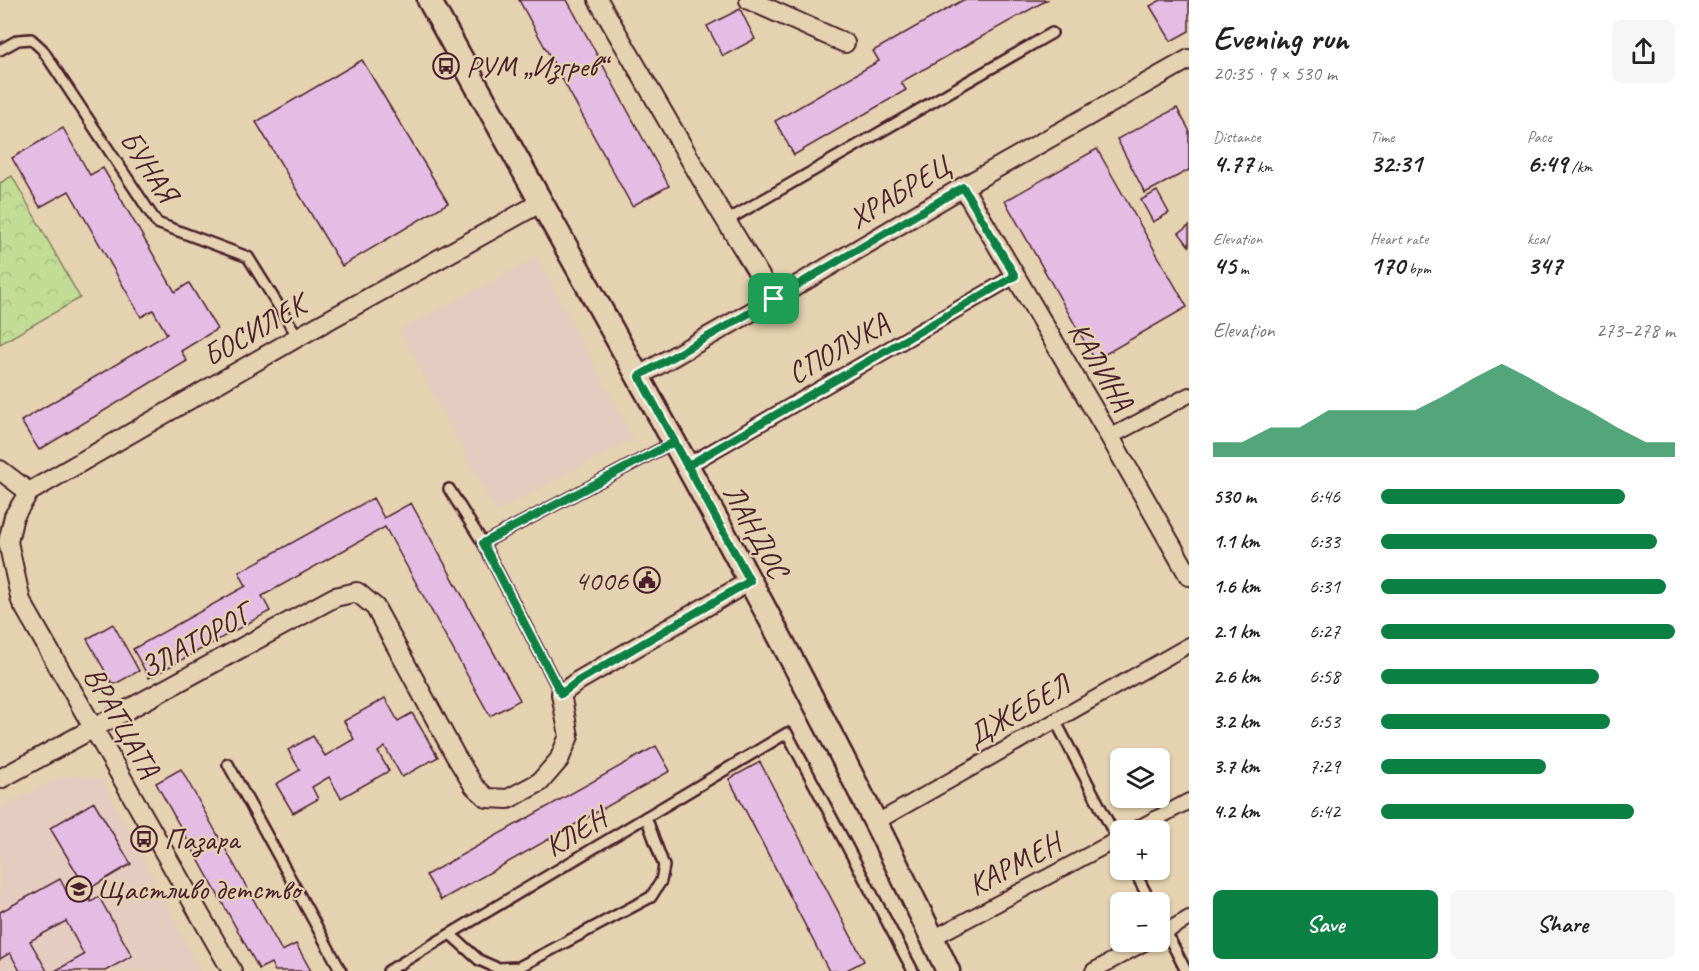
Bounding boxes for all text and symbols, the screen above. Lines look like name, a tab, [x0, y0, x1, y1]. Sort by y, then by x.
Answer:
text: Evening run	[1213, 17, 1348, 59]
button: share	[1612, 20, 1675, 83]
place label: РУМ „Изгрев“	[466, 47, 611, 85]
bus stop icon: РУМ „Изгрев“	[431, 51, 461, 81]
text: 20:35 · 9 × 530 m	[1213, 61, 1337, 86]
street label: БУНАЯ	[111, 123, 189, 213]
text: Distance	[1213, 127, 1261, 147]
text: Time	[1370, 127, 1394, 147]
text: Pace	[1527, 127, 1552, 147]
street label: ХРАБРЕЦ	[842, 146, 958, 237]
text: 4.77	[1213, 147, 1253, 180]
text: 32:31	[1370, 147, 1422, 180]
text: 6:49	[1527, 147, 1567, 180]
text: km	[1253, 157, 1273, 177]
text: /km	[1567, 157, 1592, 177]
text: Elevation	[1213, 229, 1262, 249]
text: Heart rate	[1370, 229, 1428, 249]
text: kcal	[1527, 229, 1548, 249]
text: 45	[1213, 249, 1236, 282]
text: 170	[1370, 249, 1405, 282]
text: 347	[1527, 249, 1562, 282]
text: m	[1236, 259, 1249, 279]
text: bpm	[1405, 259, 1431, 279]
pin	[748, 273, 799, 324]
street label: БОСИЛЕК	[196, 282, 317, 375]
icon: arrive	[757, 282, 790, 315]
street label: СПОЛУКА	[780, 303, 896, 392]
street label: КАЛИНА	[1060, 315, 1143, 418]
text: Elevation	[1213, 318, 1275, 343]
text: 273–278 m	[1596, 318, 1675, 343]
street label: ЛАНДОС	[715, 477, 799, 587]
text: 530 m	[1213, 484, 1256, 509]
text: 6:46	[1309, 484, 1340, 509]
text: 1.1 km	[1213, 529, 1260, 554]
text: 6:33	[1309, 529, 1340, 554]
place label: 4006	[574, 561, 629, 599]
public building icon: 4006	[632, 565, 662, 595]
text: 1.6 km	[1213, 574, 1260, 599]
text: 6:31	[1309, 574, 1340, 599]
street label: ЗЛАТОРОГ	[133, 592, 263, 687]
text: 2.1 km	[1213, 619, 1260, 644]
text: 6:27	[1309, 619, 1340, 644]
street label: ВРАТЦАТА	[75, 660, 169, 785]
street label: ДЖЕБЕЛ	[960, 664, 1079, 755]
text: 2.6 km	[1213, 664, 1260, 689]
text: 6:58	[1309, 664, 1340, 689]
text: 3.2 km	[1213, 709, 1260, 734]
text: 6:53	[1309, 709, 1340, 734]
map controls	[1110, 748, 1170, 952]
button: layers	[1110, 748, 1170, 808]
text: 3.7 km	[1213, 754, 1259, 779]
text: 7:29	[1309, 754, 1340, 779]
street label: КЛЕН	[537, 796, 617, 865]
text: 4.2 km	[1213, 799, 1260, 824]
text: 6:42	[1309, 799, 1340, 824]
place label: Пазара	[164, 820, 242, 858]
button: +	[1110, 820, 1170, 880]
street label: КАРМЕН	[961, 822, 1071, 904]
bus stop icon: Пазара	[129, 824, 159, 854]
place label: Щастливо детство	[98, 870, 304, 908]
school or university icon: Щастливо детство	[64, 874, 94, 904]
button: Save	[1213, 890, 1438, 959]
button: Share	[1450, 890, 1675, 959]
button: −	[1110, 892, 1170, 952]

